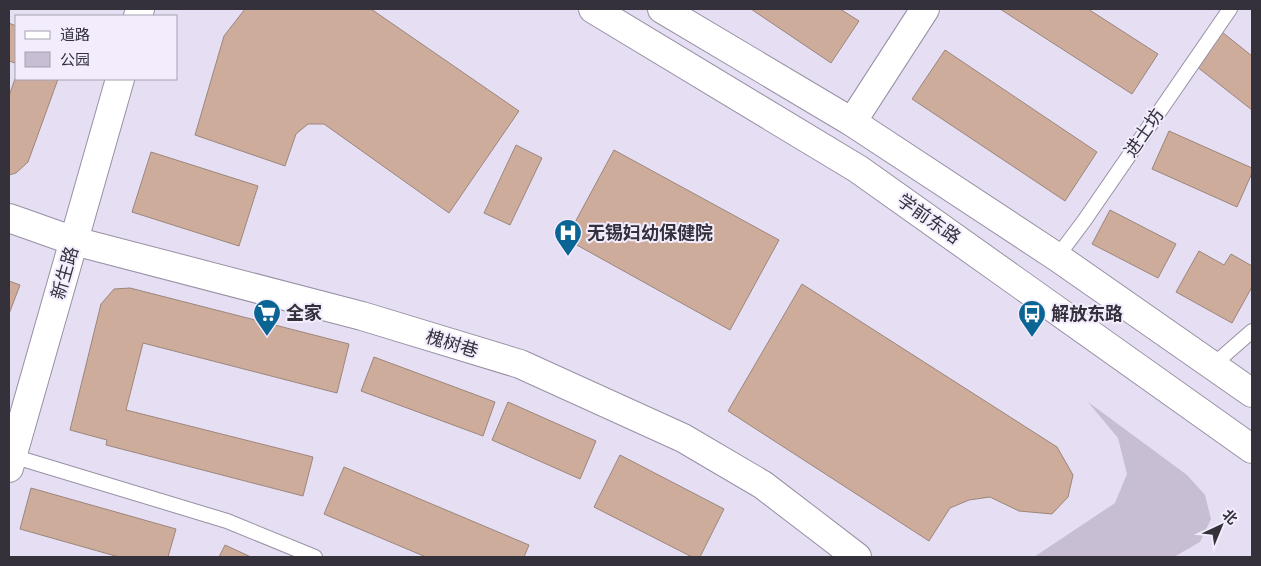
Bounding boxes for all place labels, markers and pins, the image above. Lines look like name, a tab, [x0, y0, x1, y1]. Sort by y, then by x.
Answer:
hospital icon: 无锡妇幼保健院	[553, 218, 583, 257]
place label: 无锡妇幼保健院	[587, 222, 713, 244]
supermarket icon: 全家	[252, 298, 282, 337]
bus stop icon: 解放东路	[1017, 299, 1047, 338]
place label: 全家	[286, 302, 322, 324]
place label: 解放东路	[1051, 303, 1123, 325]

